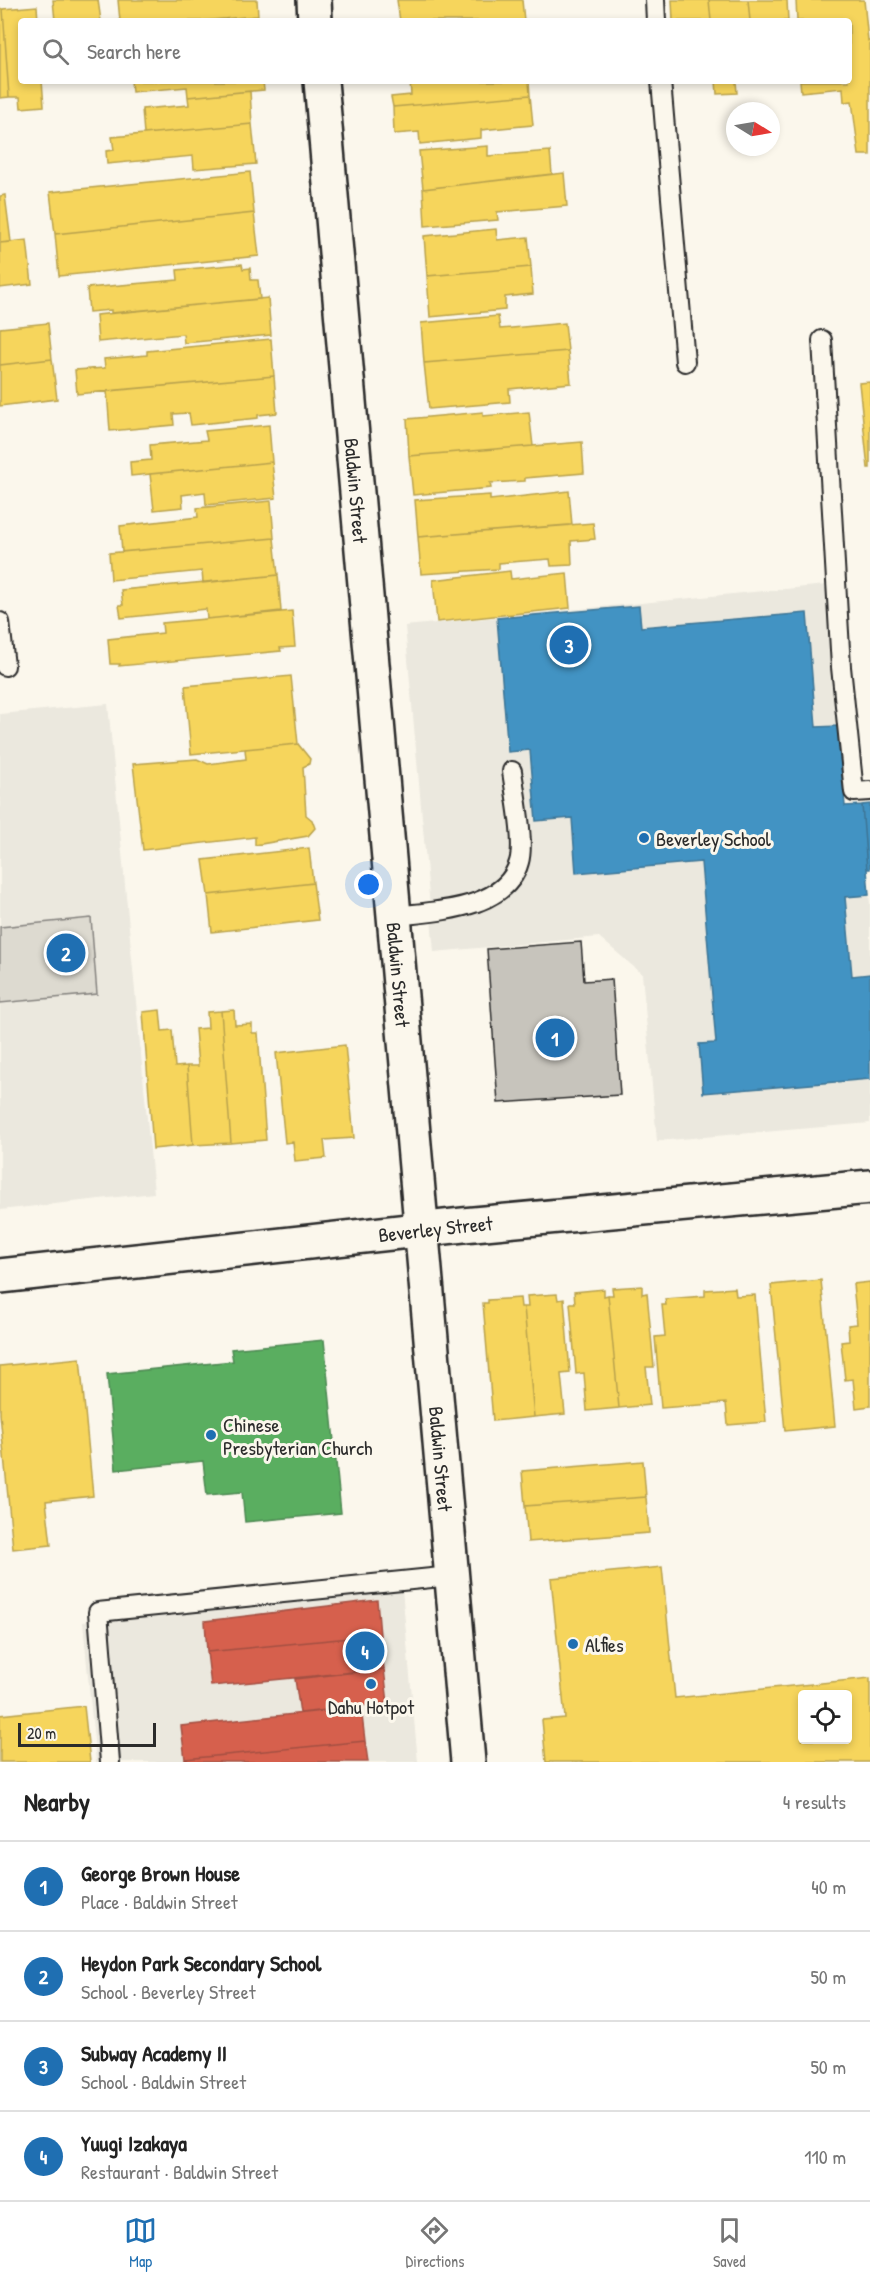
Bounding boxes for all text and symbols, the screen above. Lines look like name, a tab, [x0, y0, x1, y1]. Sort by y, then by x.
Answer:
search box	[18, 18, 852, 84]
icon: search	[39, 35, 72, 68]
text: Search here	[87, 36, 181, 66]
north arrow	[726, 102, 780, 156]
street label: Baldwin Street	[339, 437, 375, 545]
pin: 3	[550, 622, 588, 668]
place label: Beverley School	[656, 825, 772, 852]
marker: Beverley School	[637, 831, 651, 845]
your location	[354, 870, 383, 899]
street label: Baldwin Street	[381, 921, 417, 1029]
pin: 2	[46, 930, 86, 976]
pin: 1	[536, 1016, 574, 1060]
street label: Beverley Street	[377, 1209, 495, 1248]
street label: Baldwin Street	[423, 1405, 460, 1513]
place label: Chinese Presbyterian Church	[223, 1411, 372, 1461]
marker: Chinese Presbyterian Church	[204, 1428, 218, 1442]
pin: 4	[346, 1628, 385, 1674]
place label: Alfies	[585, 1631, 624, 1658]
marker: Alfies	[566, 1637, 580, 1651]
marker: Dahu Hotpot	[364, 1677, 378, 1691]
map controls	[798, 1690, 852, 1744]
button: locate	[798, 1690, 852, 1744]
place label: Dahu Hotpot	[328, 1693, 415, 1720]
scale bar	[18, 1720, 156, 1748]
text: 20 m	[27, 1722, 56, 1744]
text: Nearby	[24, 1784, 90, 1819]
text: 4 results	[783, 1788, 846, 1815]
text: George Brown House	[81, 1858, 240, 1888]
text: 1	[40, 1873, 47, 1900]
text: 40 m	[811, 1873, 846, 1900]
text: Place · Baldwin Street	[81, 1888, 238, 1915]
text: Heydon Park Secondary School	[81, 1948, 321, 1978]
text: 2	[39, 1963, 48, 1990]
text: 50 m	[810, 1963, 846, 1990]
text: School · Beverley Street	[81, 1978, 256, 2005]
text: Subway Academy II	[81, 2038, 227, 2068]
text: 3	[39, 2053, 48, 2080]
text: 50 m	[810, 2053, 846, 2080]
text: School · Baldwin Street	[81, 2068, 246, 2095]
text: Yuugi Izakaya	[81, 2128, 187, 2158]
text: 4	[40, 2143, 47, 2170]
text: 110 m	[804, 2143, 846, 2170]
text: Restaurant · Baldwin Street	[81, 2158, 278, 2185]
tab: Map	[124, 2214, 157, 2272]
tab: Directions	[406, 2214, 464, 2272]
tab: Saved	[713, 2214, 746, 2272]

